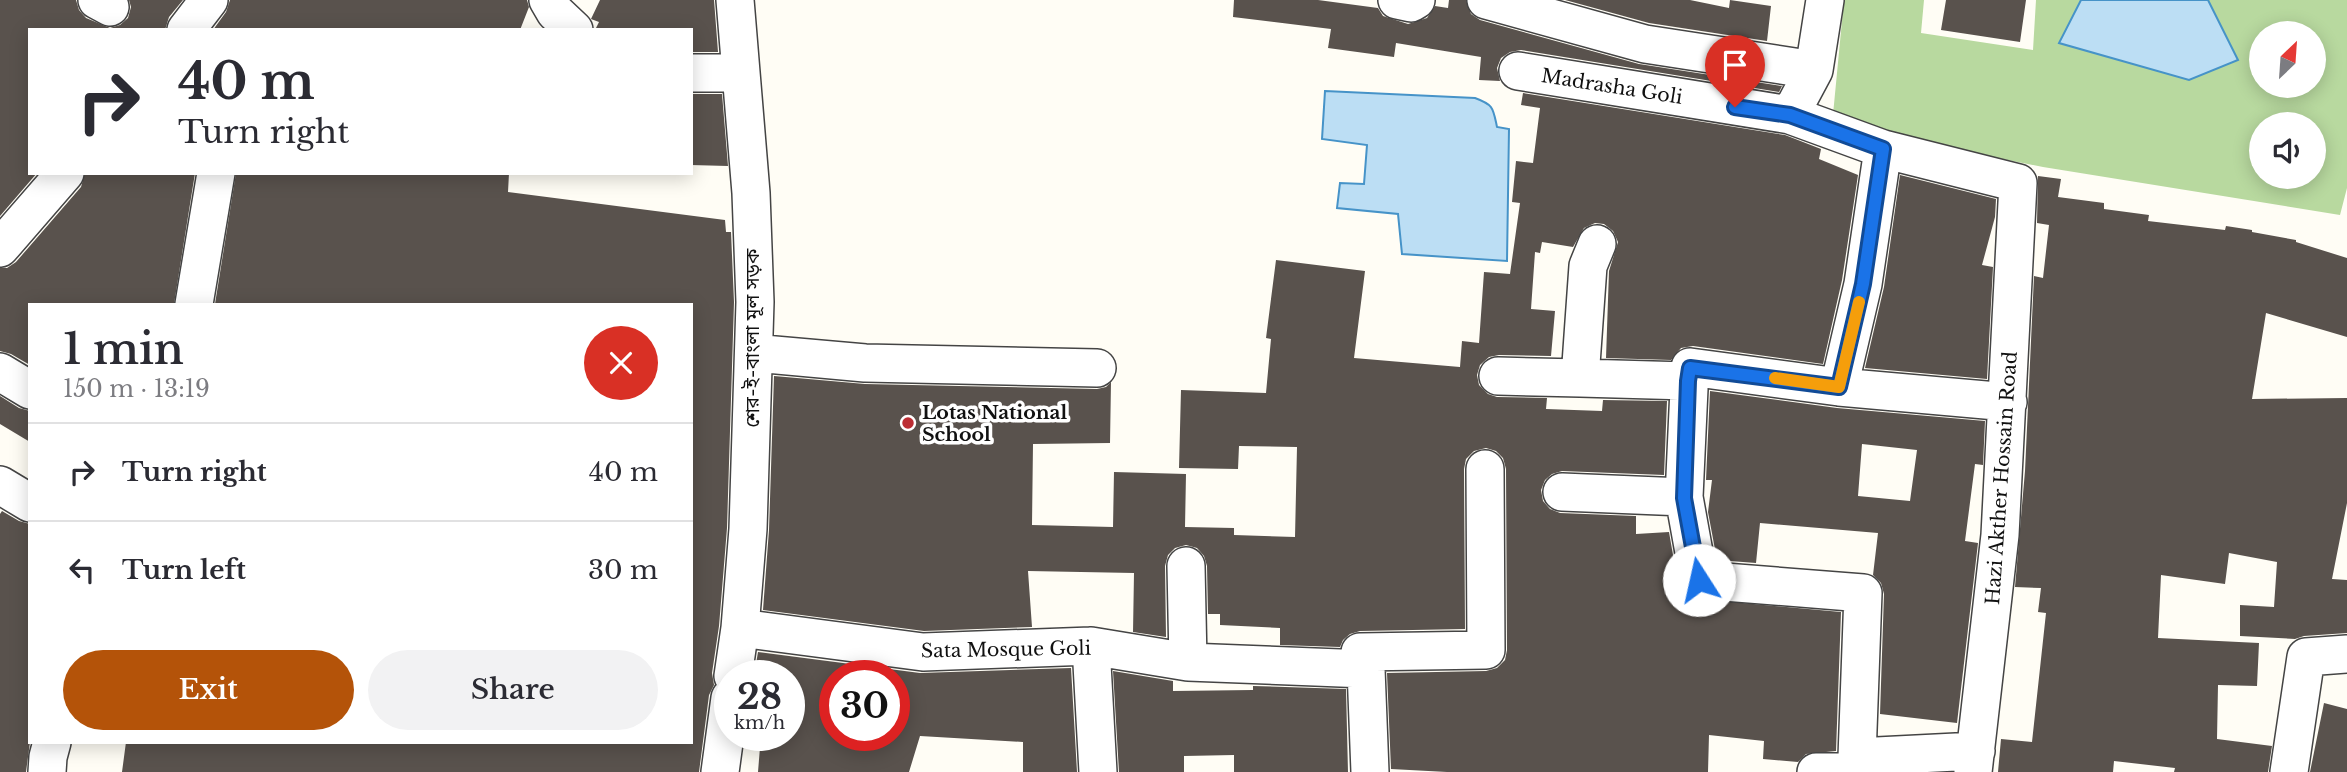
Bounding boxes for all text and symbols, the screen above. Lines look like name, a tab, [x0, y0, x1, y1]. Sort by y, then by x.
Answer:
north arrow	[2249, 21, 2326, 98]
map controls	[2249, 21, 2326, 189]
pin	[1705, 35, 1765, 107]
icon: arrive	[1716, 46, 1754, 84]
text: 40 m	[178, 51, 315, 112]
icon: right	[63, 56, 154, 147]
street label: Madrasha Goli	[1540, 64, 1685, 109]
text: Turn right	[178, 112, 349, 152]
button: sound	[2249, 112, 2326, 189]
street label: শের-ই-বাংলা মূল সড়ক	[741, 248, 764, 427]
text: 1 min	[63, 323, 184, 375]
button: close	[584, 326, 658, 400]
street label: Hazi Akther Hossain Road	[1981, 350, 2022, 606]
text: 150 m · 13:19	[63, 375, 210, 403]
place label: Lotas National School	[922, 401, 1067, 446]
marker: Lotas National School	[900, 415, 916, 431]
icon: right	[63, 453, 101, 491]
text: Turn right	[122, 456, 267, 488]
text: 40 m	[589, 456, 658, 488]
position arrow	[1662, 543, 1736, 617]
icon: left	[63, 551, 101, 589]
text: Turn left	[122, 554, 246, 586]
text: 30 m	[588, 554, 658, 586]
street label: Sata Mosque Goli	[921, 637, 1092, 662]
button: Exit	[63, 650, 354, 730]
button: Share	[368, 650, 658, 730]
speed limit sign: 30	[819, 660, 910, 751]
text: 28	[737, 675, 782, 718]
text: km/h	[734, 712, 785, 734]

